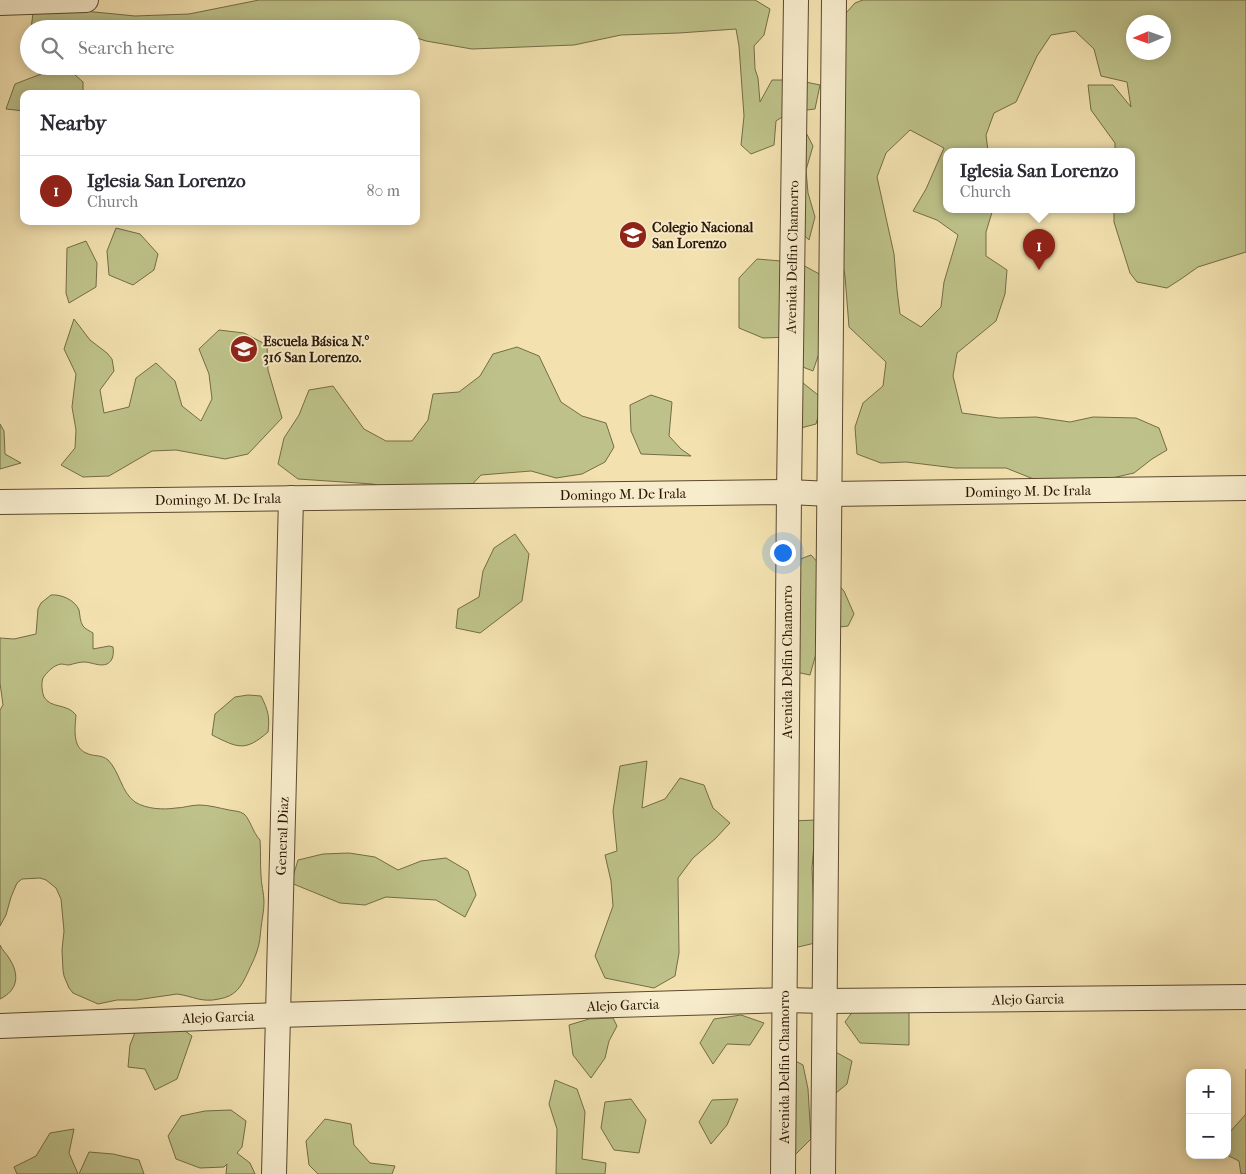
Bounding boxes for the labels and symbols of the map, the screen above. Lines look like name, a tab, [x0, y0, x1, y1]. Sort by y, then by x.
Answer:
north arrow	[1126, 15, 1171, 60]
street label: Avenida Delfin Chamorro	[783, 180, 802, 335]
place label: Colegio Nacional San Lorenzo	[652, 219, 753, 252]
school or university icon: Colegio Nacional San Lorenzo	[618, 220, 648, 250]
pin: 1	[1023, 229, 1055, 270]
place label: Escuela Básica N.º 316 San Lorenzo.	[263, 333, 370, 366]
school or university icon: Escuela Básica N.º 316 San Lorenzo.	[229, 334, 259, 364]
street label: Domingo M. De Irala	[965, 482, 1092, 501]
street label: Domingo M. De Irala	[560, 485, 687, 504]
street label: Domingo M. De Irala	[155, 490, 282, 509]
your location	[770, 540, 796, 566]
street label: Avenida Delfin Chamorro	[779, 585, 796, 740]
street label: General Diaz	[273, 796, 292, 876]
street label: Avenida Delfin Chamorro	[776, 990, 793, 1145]
street label: Alejo Garcia	[991, 990, 1065, 1009]
street label: Alejo Garcia	[586, 996, 660, 1015]
street label: Alejo Garcia	[181, 1008, 255, 1027]

